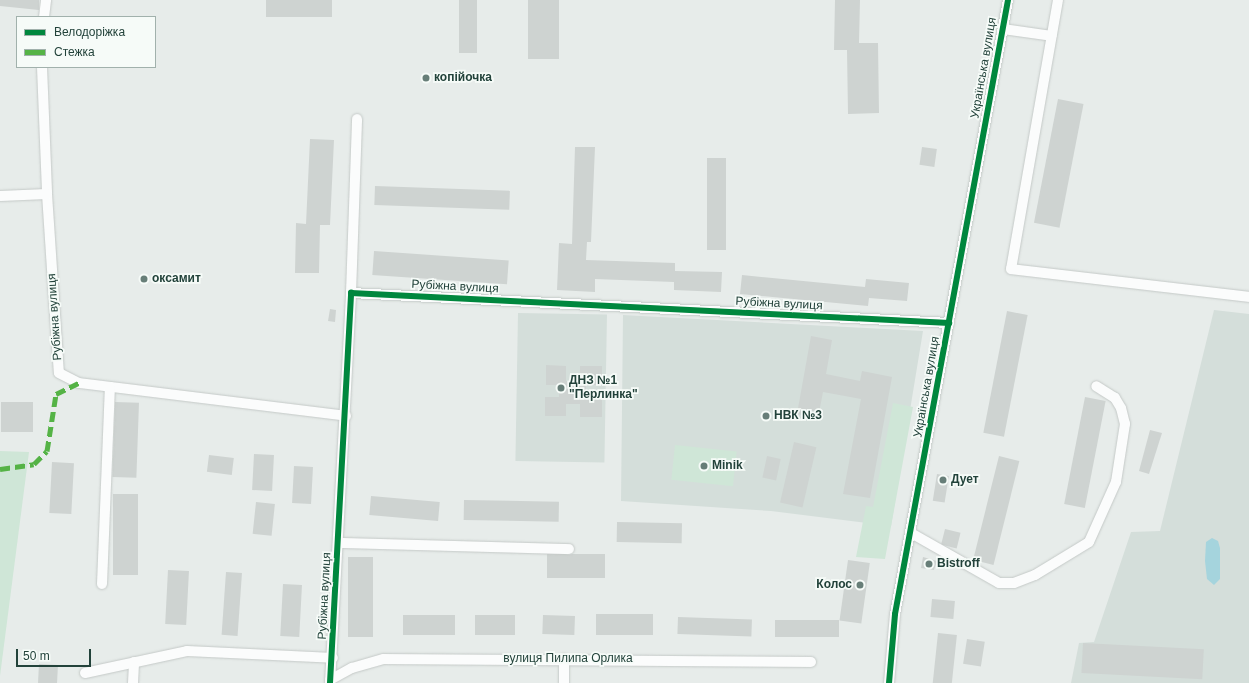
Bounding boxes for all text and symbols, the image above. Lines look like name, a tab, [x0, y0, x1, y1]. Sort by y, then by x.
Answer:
legend	[16, 16, 156, 68]
street label: Українська вулиця	[968, 16, 1000, 120]
text: Велодоріжка	[54, 25, 125, 39]
text: Стежка	[54, 45, 95, 59]
place label: копійочка	[434, 71, 492, 85]
marker: копійочка	[421, 73, 431, 83]
place label: оксамит	[152, 272, 201, 286]
street label: Рубіжна вулиця	[45, 273, 65, 361]
marker: оксамит	[139, 274, 149, 284]
street label: Рубіжна вулиця	[411, 278, 499, 296]
street label: Рубіжна вулиця	[735, 295, 823, 313]
street label: Українська вулиця	[911, 335, 943, 439]
place label: ДНЗ №1 "Перлинка"	[569, 374, 638, 402]
marker: ДНЗ №1 "Перлинка"	[556, 383, 566, 393]
place label: НВК №3	[774, 409, 822, 423]
marker: НВК №3	[761, 411, 771, 421]
place label: Minik	[712, 459, 743, 473]
marker: Minik	[699, 461, 709, 471]
place label: Дует	[951, 473, 979, 487]
marker: Дует	[938, 475, 948, 485]
street label: Рубіжна вулиця	[316, 552, 334, 640]
place label: Bistroff	[937, 557, 980, 571]
marker: Bistroff	[924, 559, 934, 569]
place label: Колос	[816, 578, 852, 592]
marker: Колос	[855, 580, 865, 590]
scale bar	[18, 641, 93, 667]
text: 50 m	[23, 649, 50, 663]
street label: вулиця Пилипа Орлика	[503, 652, 633, 666]

